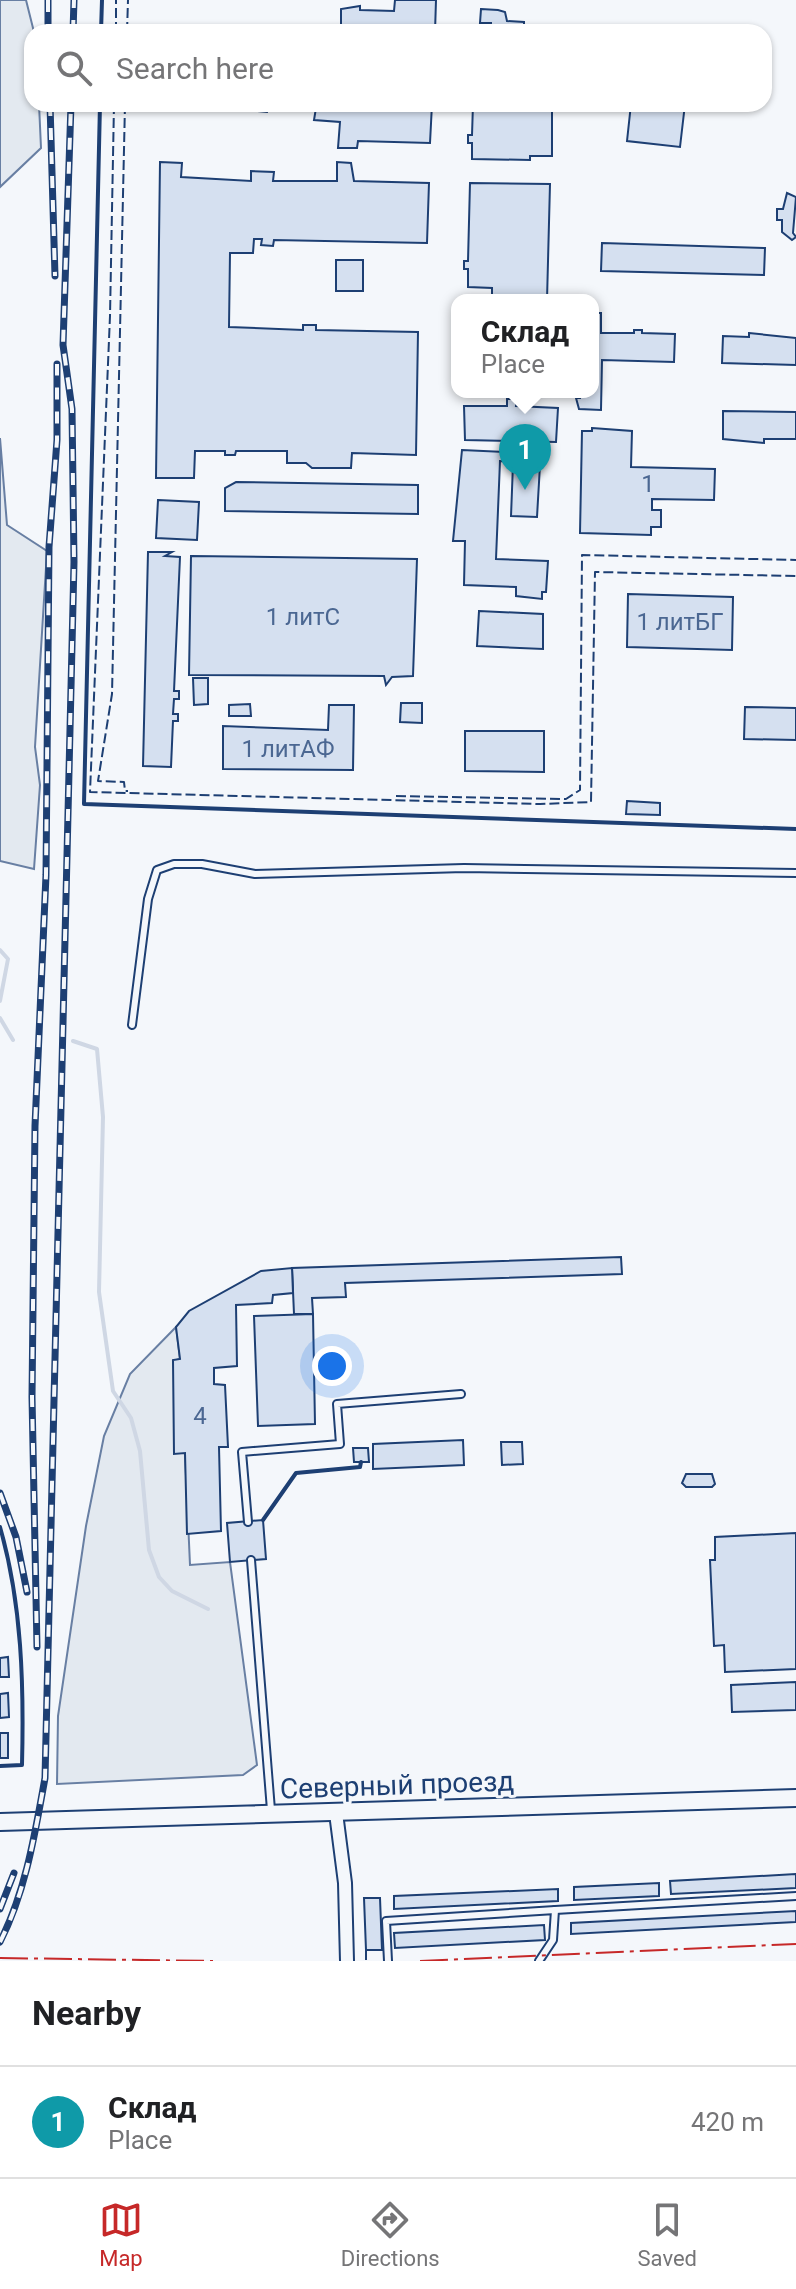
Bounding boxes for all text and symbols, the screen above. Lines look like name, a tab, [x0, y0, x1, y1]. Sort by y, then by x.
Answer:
search box	[24, 24, 772, 112]
icon: search	[52, 46, 96, 90]
text: Search here	[116, 51, 274, 86]
popup	[451, 294, 599, 398]
text: Склад	[481, 314, 569, 349]
text: Place	[481, 349, 545, 379]
pin: 1	[499, 424, 551, 490]
house number: 1	[641, 470, 655, 498]
house number: 1 литС	[266, 603, 340, 631]
house number: 1 литБГ	[636, 608, 724, 636]
house number: 1 литАФ	[242, 735, 334, 763]
your location	[312, 1346, 352, 1386]
house number: 4	[193, 1402, 207, 1430]
street label: Северный проезд	[279, 1764, 515, 1806]
text: Nearby	[32, 1993, 141, 2033]
text: Склад	[108, 2090, 197, 2125]
text: 1	[51, 2107, 65, 2137]
text: 420 m	[691, 2107, 764, 2137]
text: Place	[108, 2125, 172, 2155]
tab: Map	[99, 2198, 143, 2271]
tab: Directions	[341, 2198, 440, 2271]
tab: Saved	[638, 2198, 697, 2271]

